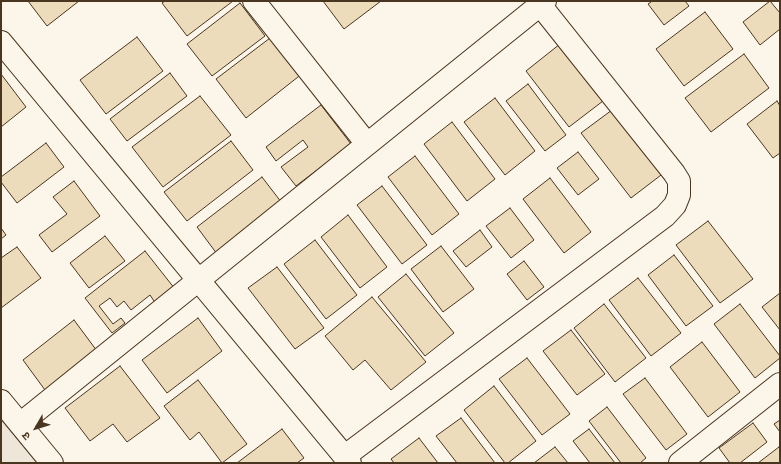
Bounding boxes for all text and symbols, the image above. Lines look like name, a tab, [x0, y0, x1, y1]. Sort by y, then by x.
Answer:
north arrow	[16, 408, 56, 448]
text: उ	[20, 430, 33, 442]

